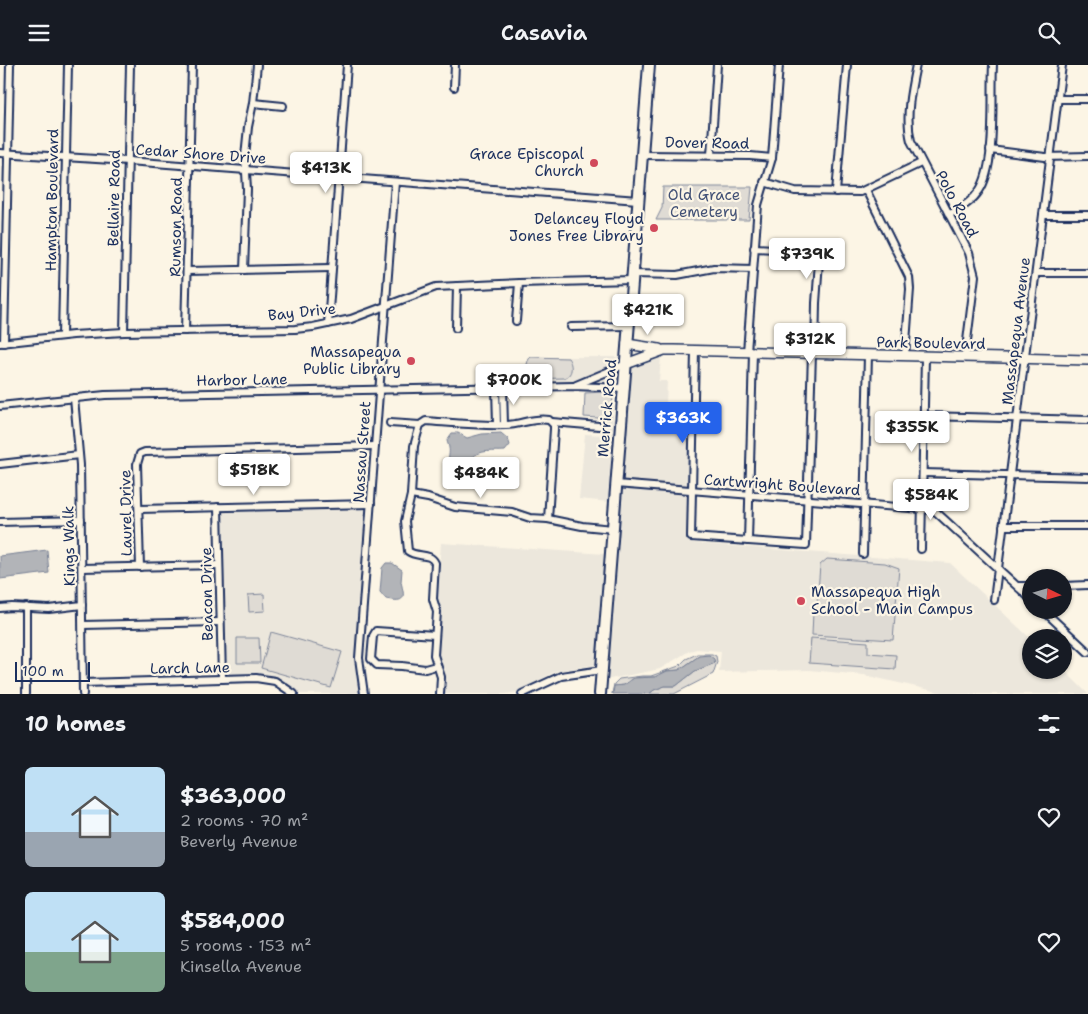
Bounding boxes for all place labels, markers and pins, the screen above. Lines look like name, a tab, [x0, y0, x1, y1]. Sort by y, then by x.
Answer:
place label: Grace Episcopal Church	[469, 144, 584, 181]
pin: $413K	[291, 151, 361, 194]
marker: Grace Episcopal Church	[588, 157, 600, 169]
place label: Delancey Floyd Jones Free Library	[509, 209, 644, 246]
marker: Delancey Floyd Jones Free Library	[648, 222, 660, 234]
pin: $739K	[772, 237, 842, 280]
pin: $421K	[613, 293, 683, 336]
pin: $312K	[775, 323, 845, 365]
place label: Massapequa Public Library	[303, 342, 402, 379]
marker: Massapequa Public Library	[405, 355, 417, 367]
pin: $700K	[479, 363, 549, 406]
pin: $363K	[648, 401, 718, 444]
pin: $355K	[877, 411, 947, 453]
pin: $518K	[219, 453, 289, 496]
pin: $484K	[446, 457, 516, 499]
pin: $584K	[896, 479, 966, 521]
place label: Massapequa High School - Main Campus	[811, 582, 973, 619]
marker: Massapequa High School - Main Campus	[795, 595, 807, 607]

